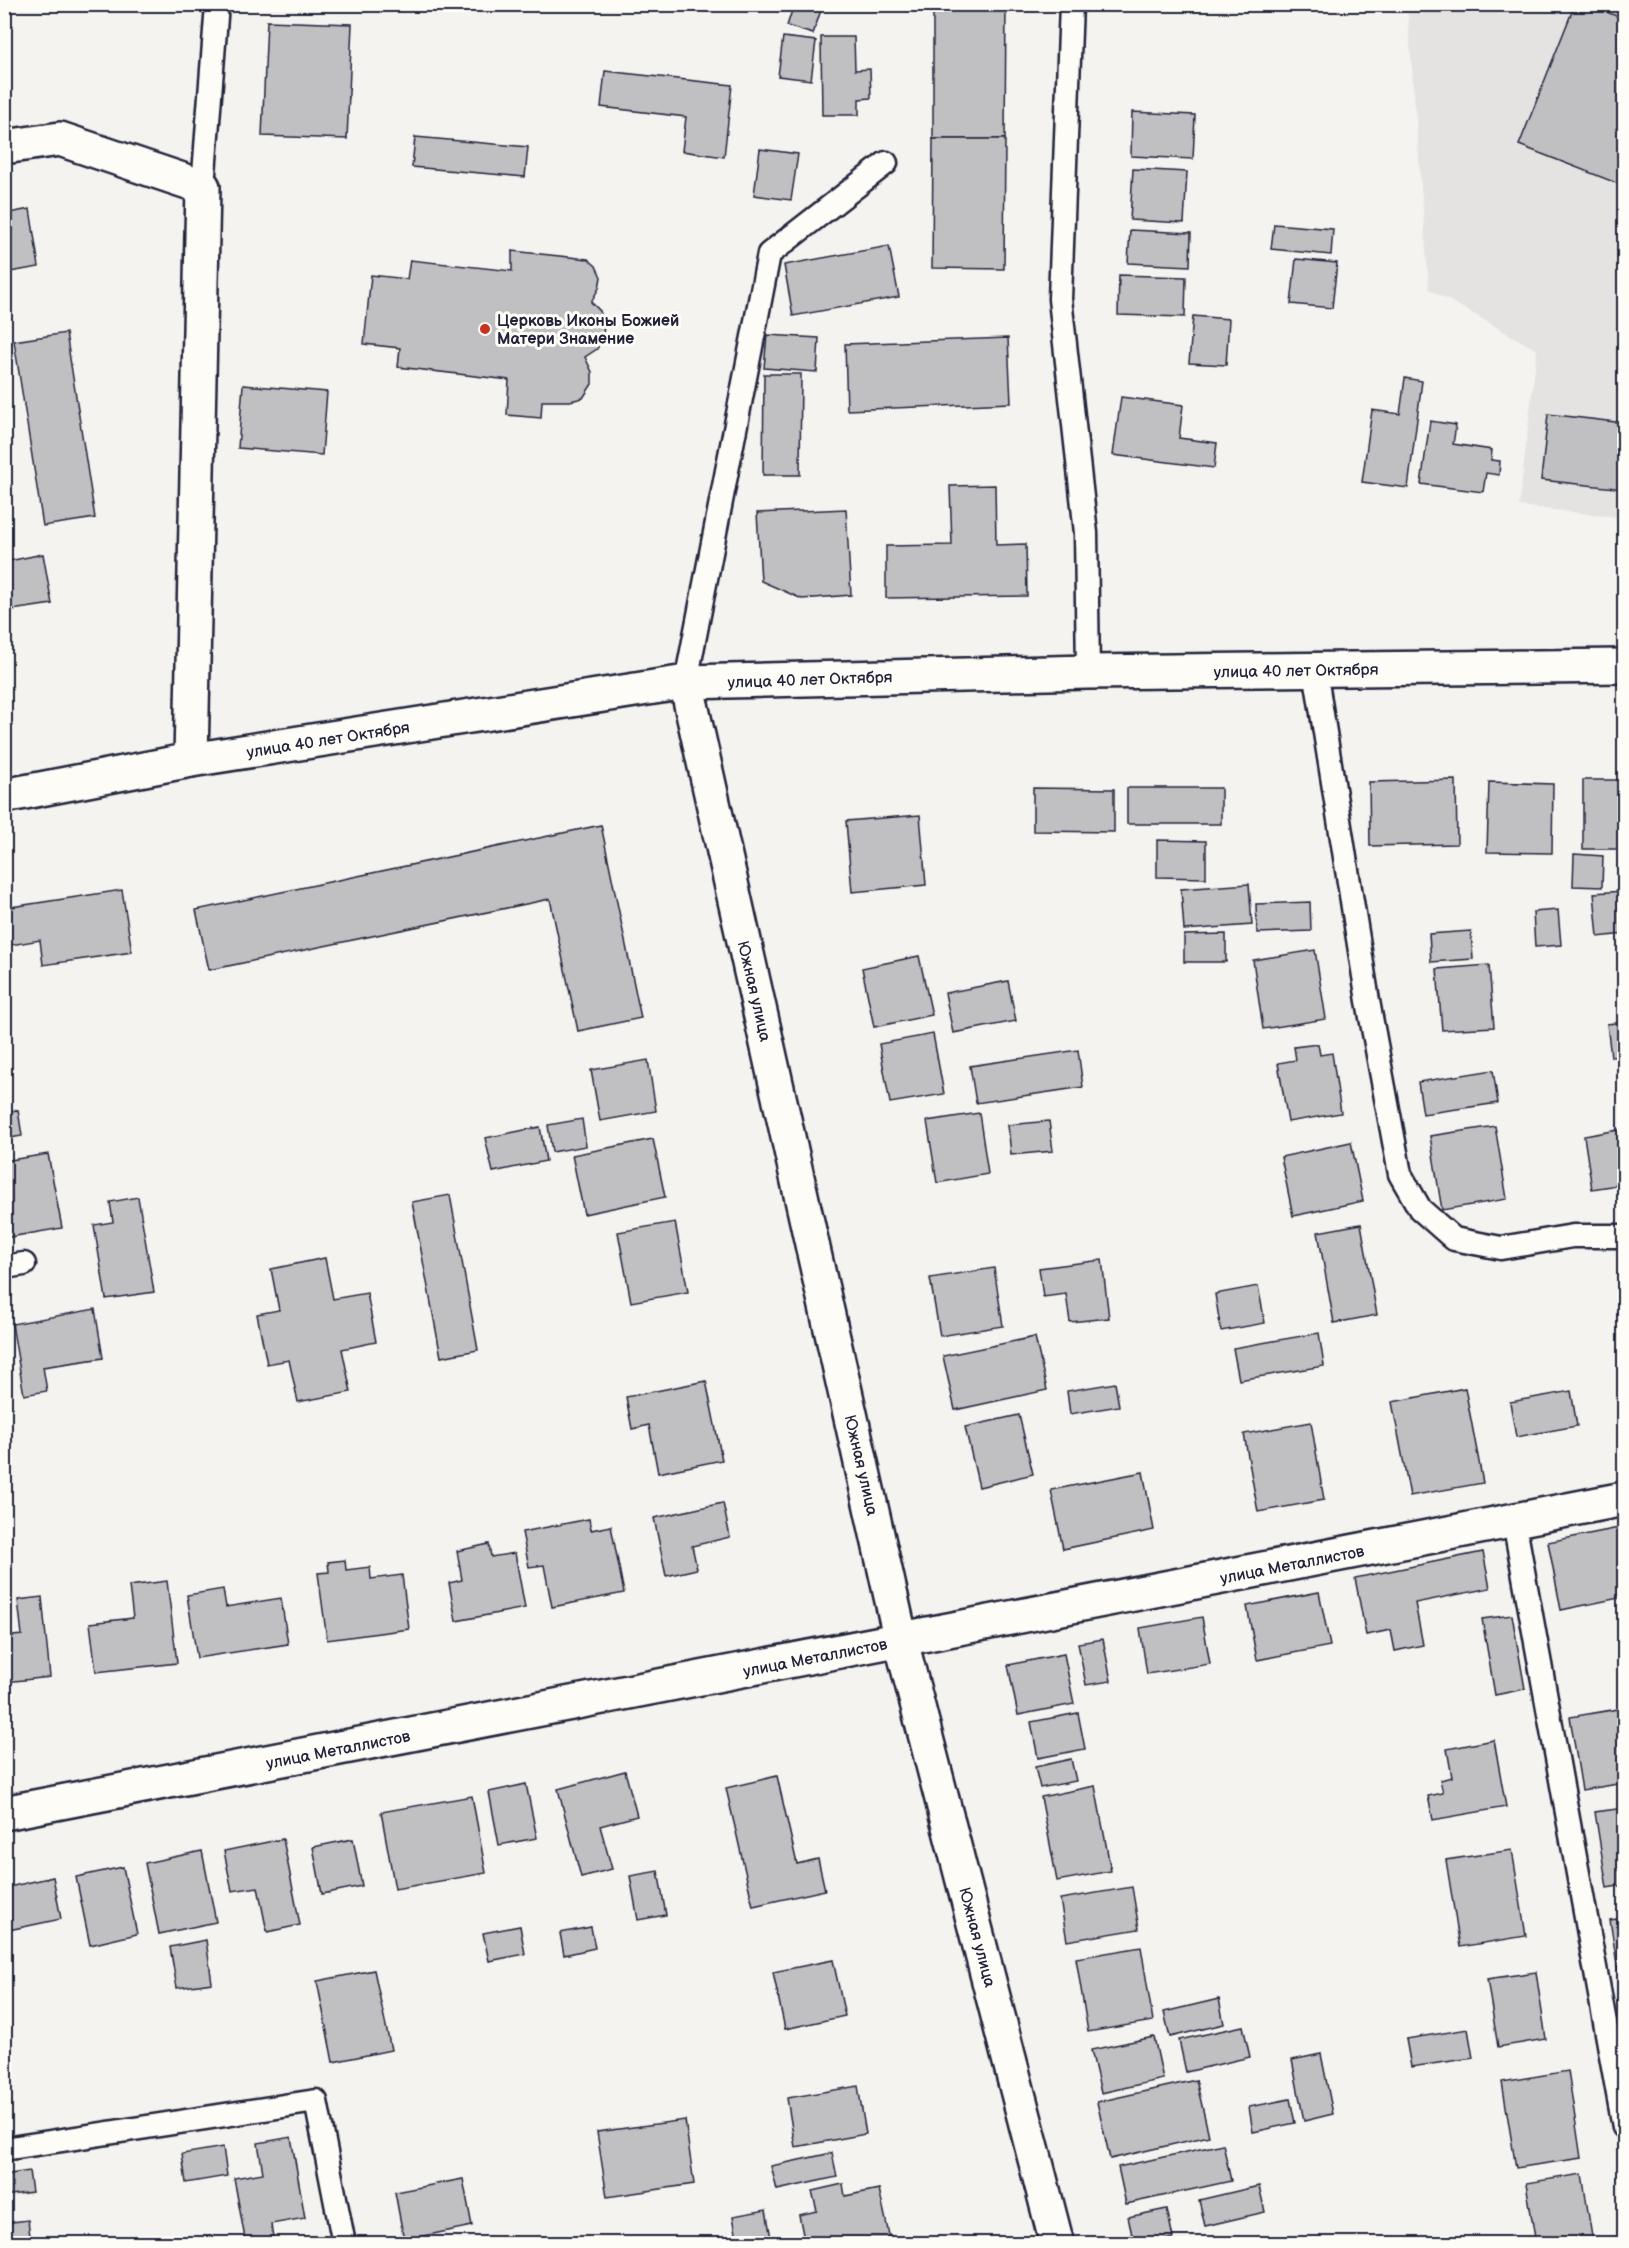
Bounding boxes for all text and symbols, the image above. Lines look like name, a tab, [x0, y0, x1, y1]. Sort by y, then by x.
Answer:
place label: Церковь Иконы Божией Матери Знамение	[497, 312, 679, 349]
marker: Церковь Иконы Божией Матери Знамение	[478, 322, 492, 336]
street label: улица 40 лет Октября	[1213, 661, 1379, 682]
street label: улица 40 лет Октября	[727, 668, 893, 693]
street label: улица 40 лет Октября	[245, 718, 411, 763]
street label: Южная улица	[733, 939, 774, 1044]
street label: Южная улица	[840, 1413, 881, 1518]
street label: улица Металлистов	[1219, 1542, 1366, 1589]
street label: улица Металлистов	[742, 1635, 889, 1682]
street label: улица Металлистов	[265, 1727, 412, 1774]
street label: Южная улица	[954, 1885, 999, 1990]

